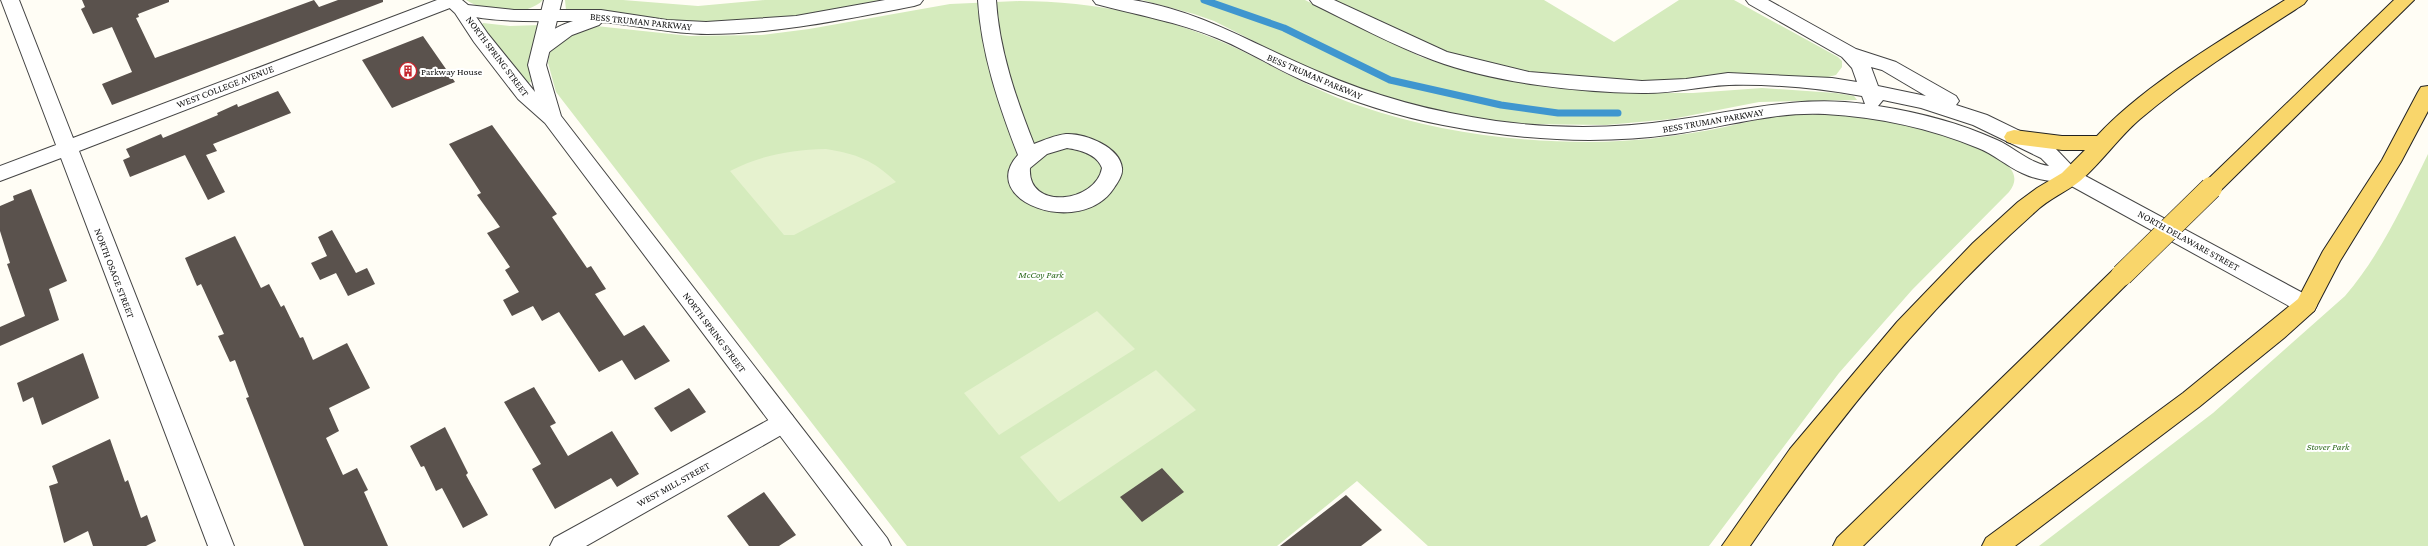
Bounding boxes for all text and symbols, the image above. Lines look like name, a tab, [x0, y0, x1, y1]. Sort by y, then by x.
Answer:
street label: BESS TRUMAN PARKWAY	[589, 11, 693, 32]
street label: NORTH SPRING STREET	[464, 14, 532, 99]
street label: BESS TRUMAN PARKWAY	[1266, 51, 1365, 102]
building icon: Parkway House	[398, 61, 418, 81]
street label: WEST COLLEGE AVENUE	[175, 63, 276, 110]
place label: Parkway House	[421, 66, 483, 77]
street label: BESS TRUMAN PARKWAY	[1662, 106, 1765, 135]
street label: NORTH DELAWARE STREET	[2136, 208, 2242, 273]
street label: NORTH OSAGE STREET	[92, 227, 137, 320]
park label: McCoy Park	[1017, 269, 1064, 280]
street label: NORTH SPRING STREET	[681, 290, 749, 375]
park label: Stover Park	[2307, 441, 2350, 452]
street label: WEST MILL STREET	[635, 460, 712, 509]

